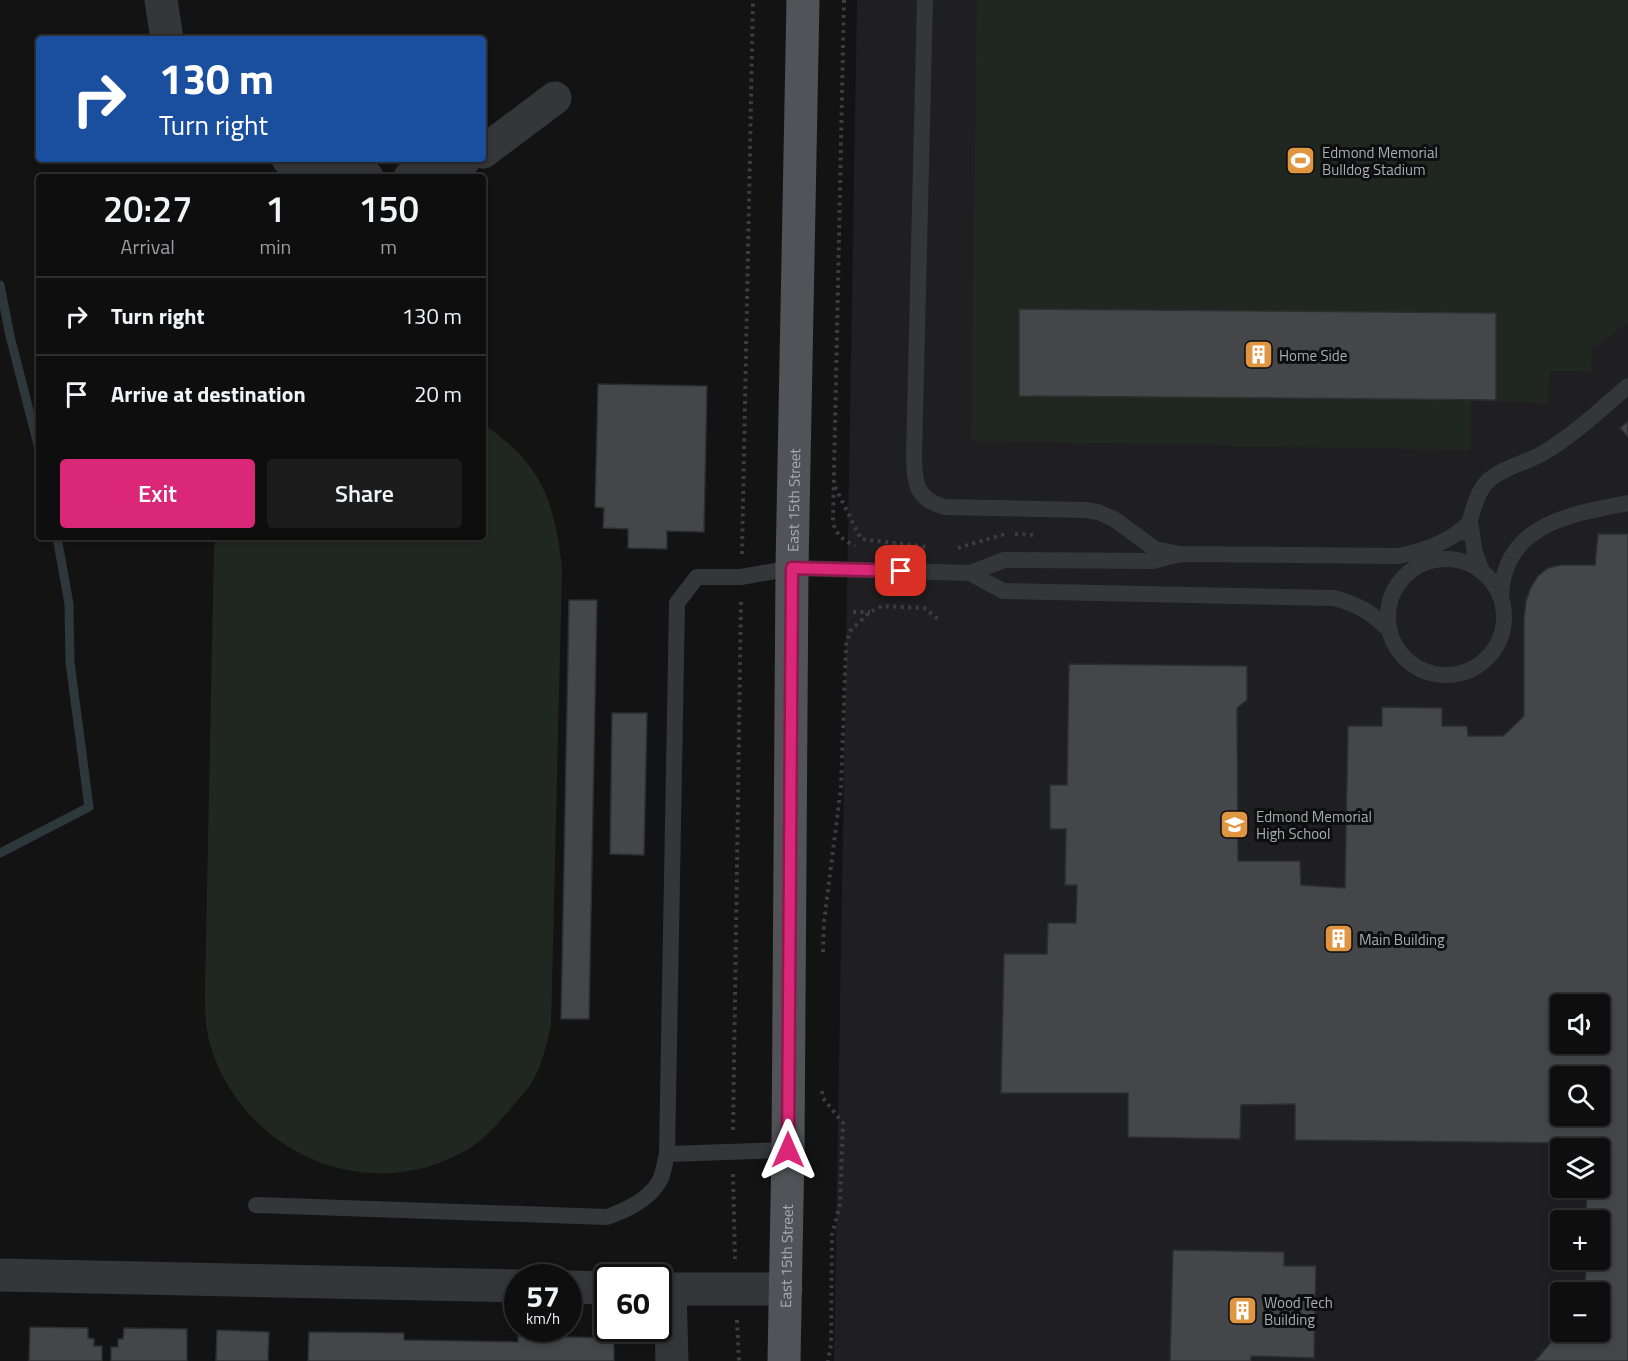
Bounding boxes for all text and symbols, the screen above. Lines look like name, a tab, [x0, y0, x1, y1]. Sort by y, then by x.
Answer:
text: 130 m	[159, 46, 274, 110]
icon: right	[60, 60, 138, 138]
text: Turn right	[159, 104, 268, 145]
place label: Edmond Memorial Bulldog Stadium	[1322, 141, 1438, 181]
sports icon: Edmond Memorial Bulldog Stadium	[1285, 145, 1317, 177]
text: 20:27	[103, 181, 192, 236]
text: 1	[265, 181, 285, 236]
text: 150	[358, 181, 419, 236]
text: Arrival	[121, 231, 175, 262]
text: min	[259, 231, 291, 262]
text: m	[380, 231, 397, 262]
text: Turn right	[111, 299, 205, 333]
text: 130 m	[402, 299, 462, 333]
icon: right	[60, 300, 93, 333]
building icon: Home Side	[1242, 339, 1274, 371]
place label: Home Side	[1279, 344, 1347, 367]
text: Arrive at destination	[111, 377, 306, 411]
text: 20 m	[414, 377, 462, 411]
icon: arrive	[60, 378, 93, 411]
street label: East 15th Street	[781, 447, 806, 552]
button: Exit	[60, 459, 255, 528]
button: Share	[267, 459, 462, 528]
pin	[875, 545, 926, 596]
icon: arrive	[884, 554, 917, 587]
place label: Edmond Memorial High School	[1256, 805, 1372, 845]
school or university icon: Edmond Memorial High School	[1219, 809, 1251, 841]
building icon: Main Building	[1322, 923, 1354, 955]
place label: Main Building	[1359, 928, 1445, 951]
map controls	[1550, 994, 1610, 1342]
button: sound	[1550, 994, 1610, 1054]
button: search	[1550, 1066, 1610, 1126]
position arrow	[756, 1118, 820, 1182]
button: layers	[1550, 1138, 1610, 1198]
street label: East 15th Street	[774, 1203, 798, 1308]
button: +	[1550, 1210, 1610, 1270]
speed limit sign: 60	[594, 1264, 672, 1342]
text: 57	[526, 1273, 560, 1319]
button: −	[1550, 1282, 1610, 1342]
place label: Wood Tech Building	[1264, 1291, 1333, 1331]
building icon: Wood Tech Building	[1227, 1295, 1259, 1327]
text: km/h	[526, 1307, 560, 1330]

